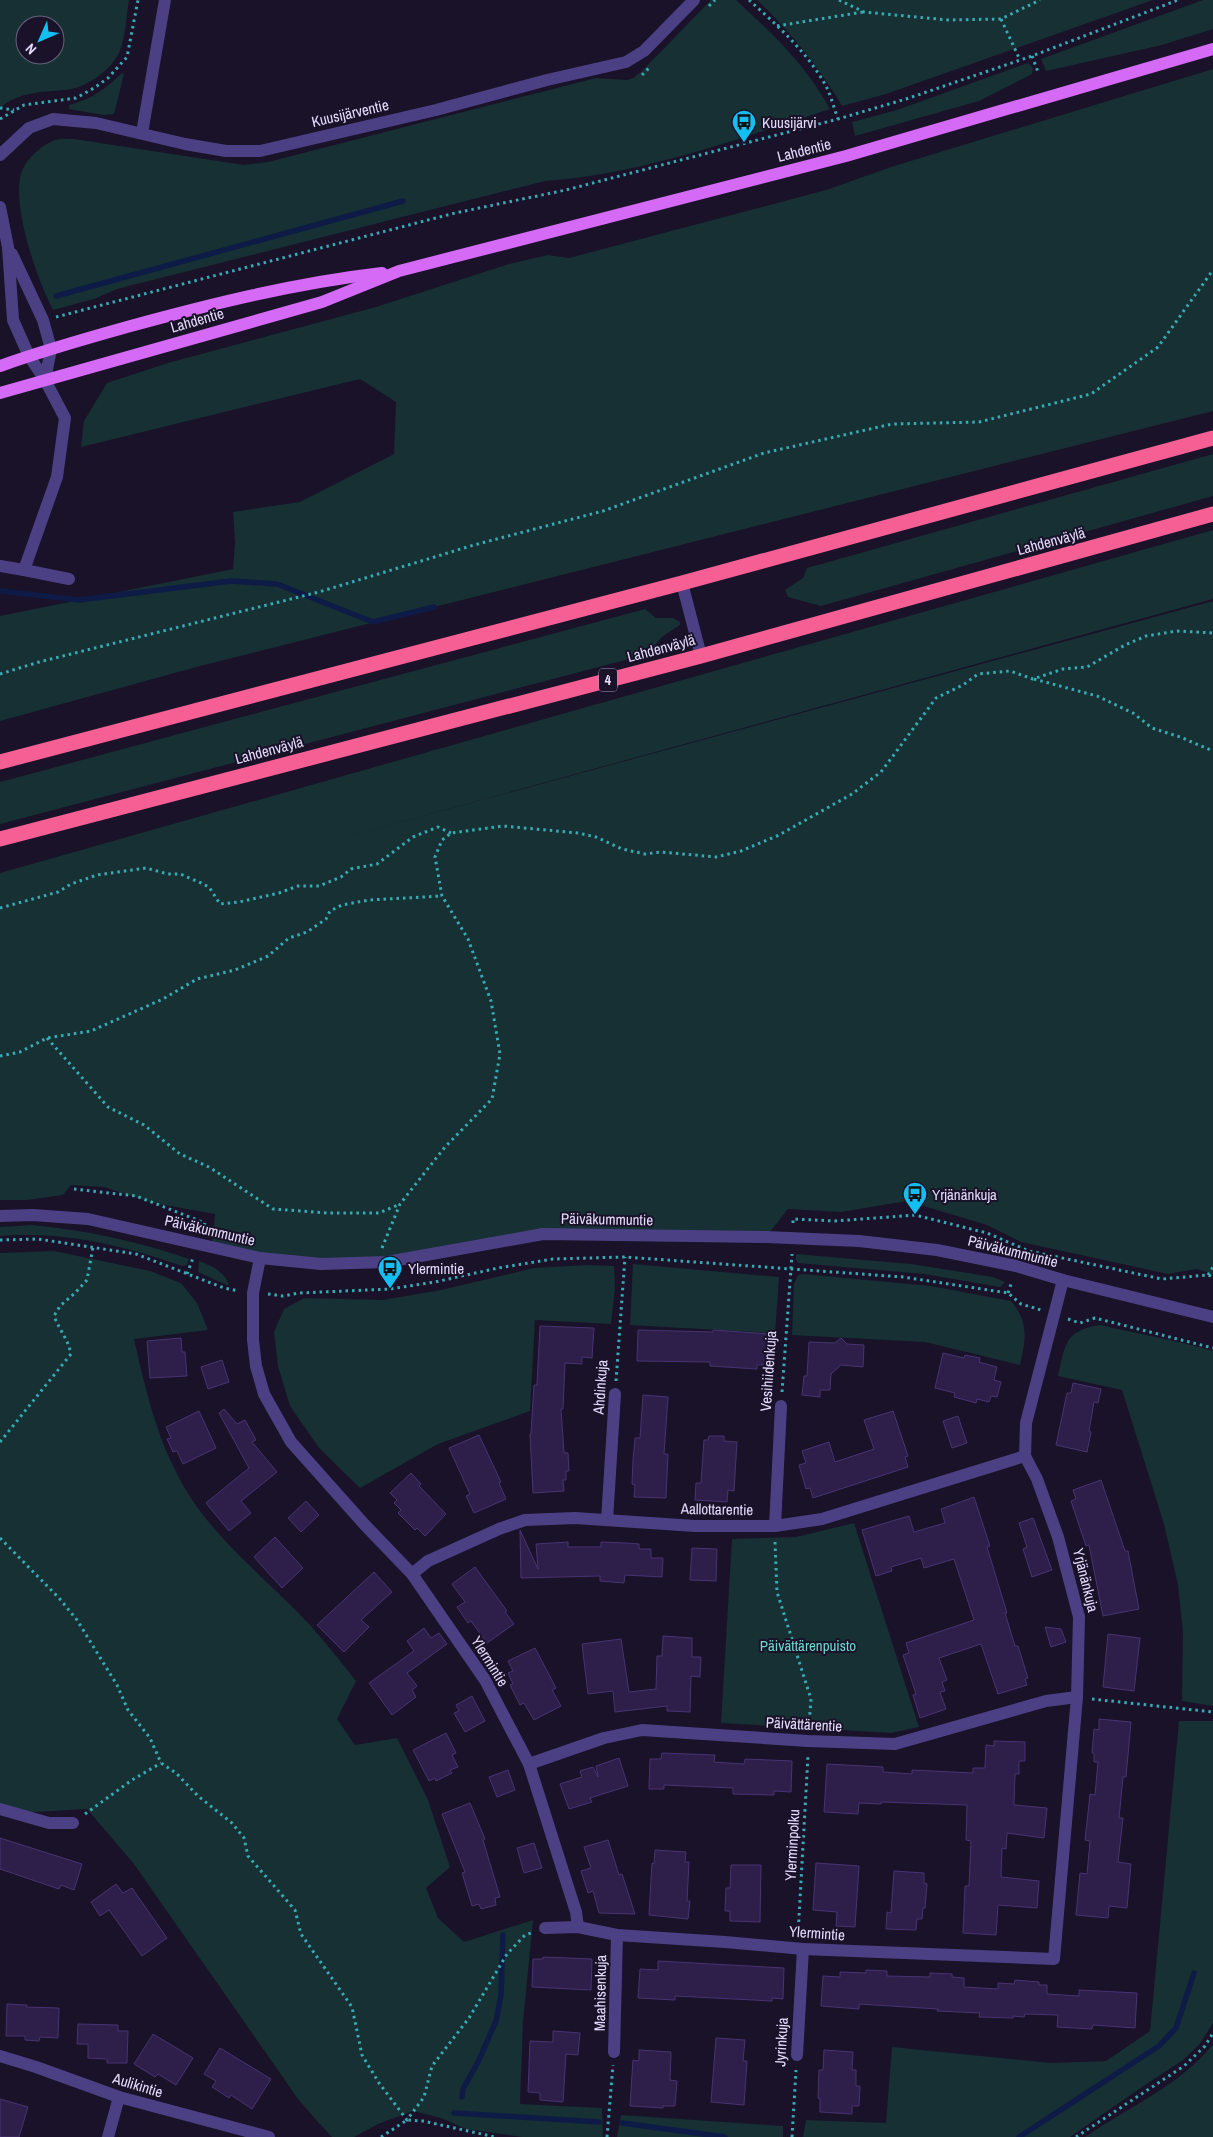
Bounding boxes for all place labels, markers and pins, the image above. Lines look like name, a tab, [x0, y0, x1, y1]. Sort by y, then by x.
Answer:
bus stop icon: Kuusijärvi	[731, 109, 757, 143]
place label: Kuusijärvi	[762, 112, 817, 133]
bus stop icon: Yrjänänkuja	[902, 1181, 928, 1215]
place label: Yrjänänkuja	[932, 1184, 997, 1205]
bus stop icon: Ylermintie	[377, 1255, 403, 1289]
place label: Ylermintie	[408, 1258, 464, 1279]

